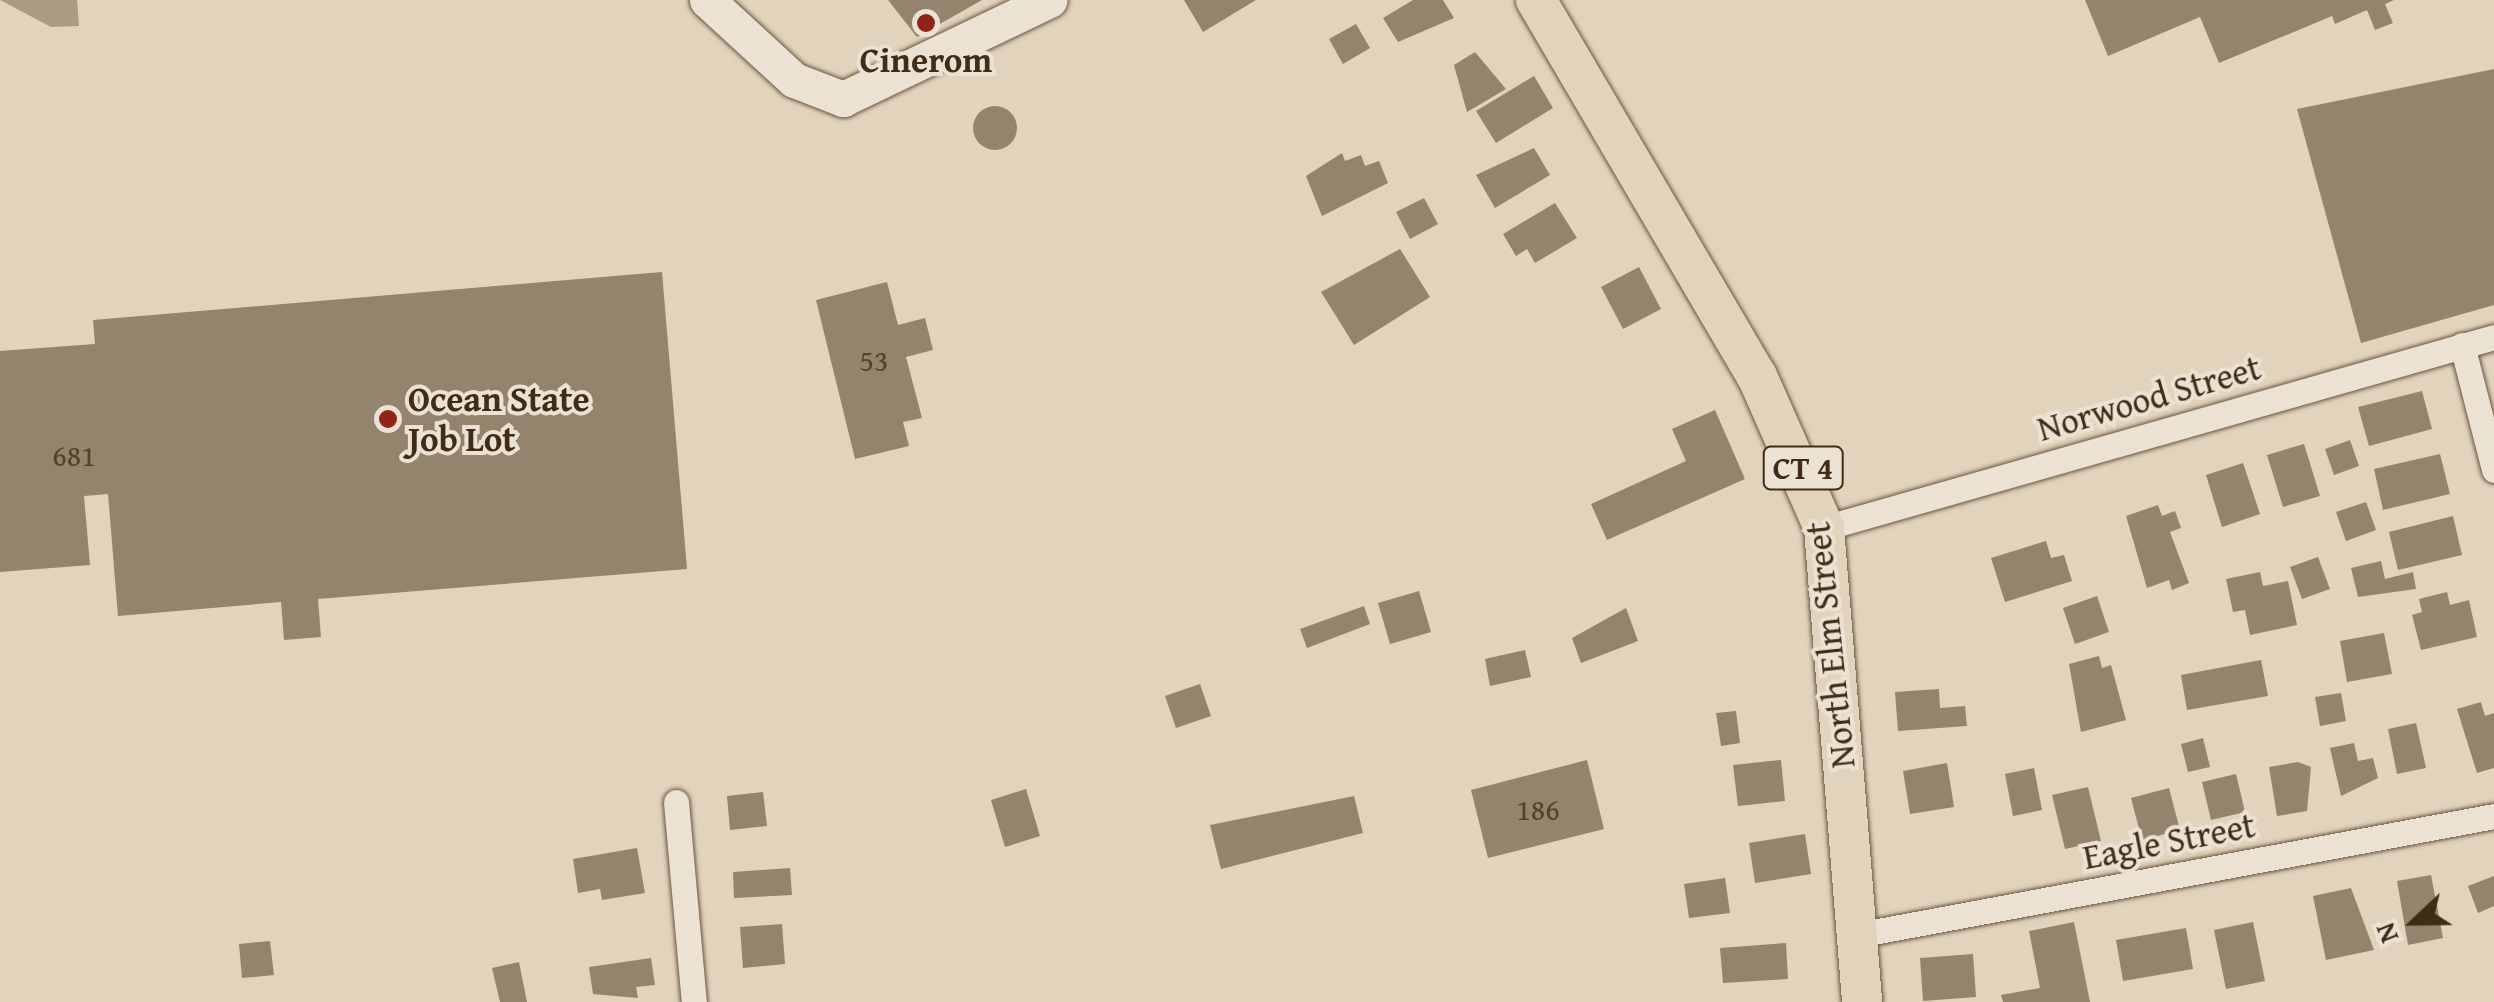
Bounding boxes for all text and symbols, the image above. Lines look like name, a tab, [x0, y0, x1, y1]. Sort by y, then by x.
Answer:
marker: Cinerom	[915, 12, 937, 34]
place label: Cinerom	[860, 39, 992, 81]
house number: 53	[860, 342, 888, 378]
street label: Norwood Street	[2033, 346, 2265, 450]
place label: Ocean State Job Lot	[408, 378, 590, 460]
marker: Ocean State Job Lot	[377, 408, 399, 430]
house number: 681	[52, 437, 96, 473]
road number: CT 4	[1760, 441, 1846, 495]
street label: North Elm Street	[1796, 520, 1864, 770]
house number: 186	[1516, 791, 1560, 827]
street label: Eagle Street	[2080, 804, 2258, 878]
north arrow	[2364, 872, 2464, 972]
text: N	[2363, 917, 2408, 950]

